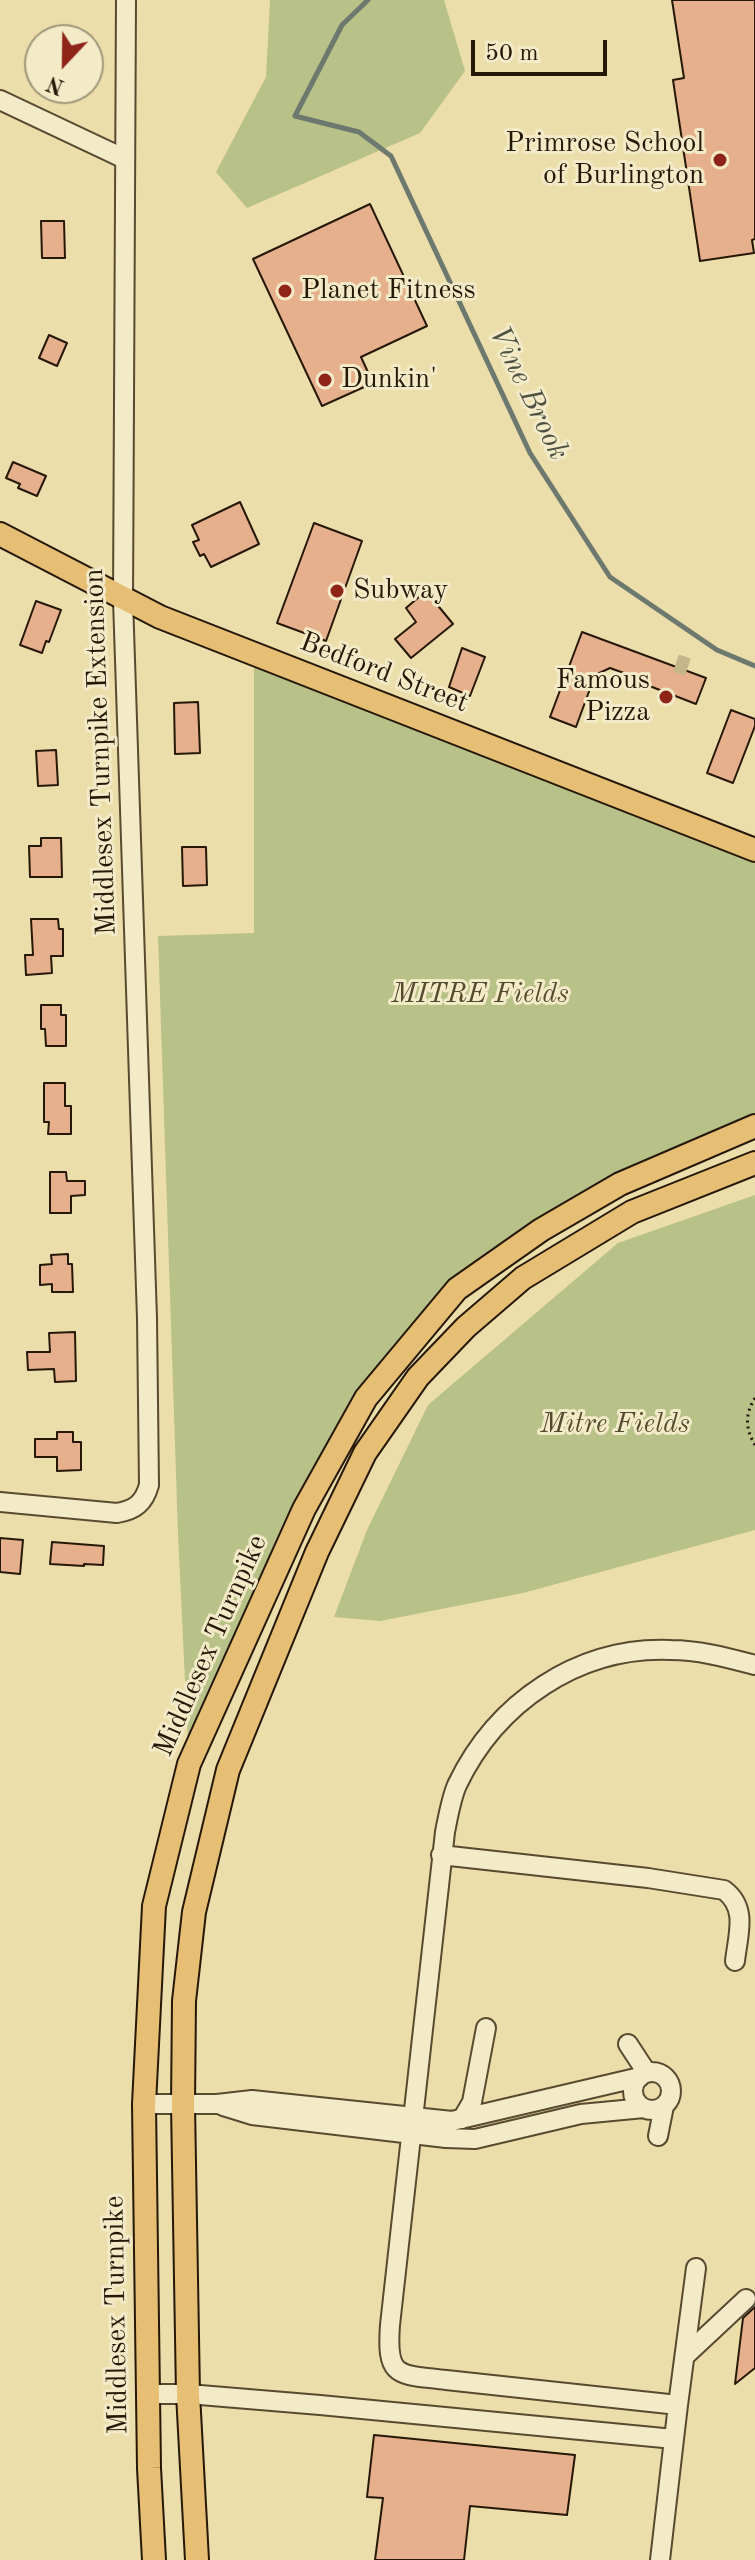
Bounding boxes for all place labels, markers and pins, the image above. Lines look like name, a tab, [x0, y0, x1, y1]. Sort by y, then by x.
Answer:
place label: Primrose School of Burlington	[505, 127, 704, 193]
marker: Primrose School of Burlington	[711, 151, 729, 169]
place label: Planet Fitness	[301, 274, 476, 308]
marker: Planet Fitness	[276, 282, 294, 300]
place label: Dunkin'	[341, 363, 437, 397]
marker: Dunkin'	[316, 371, 334, 389]
place label: Subway	[353, 574, 448, 608]
marker: Subway	[328, 582, 346, 600]
place label: Famous Pizza	[556, 664, 650, 730]
marker: Famous Pizza	[657, 688, 675, 706]

